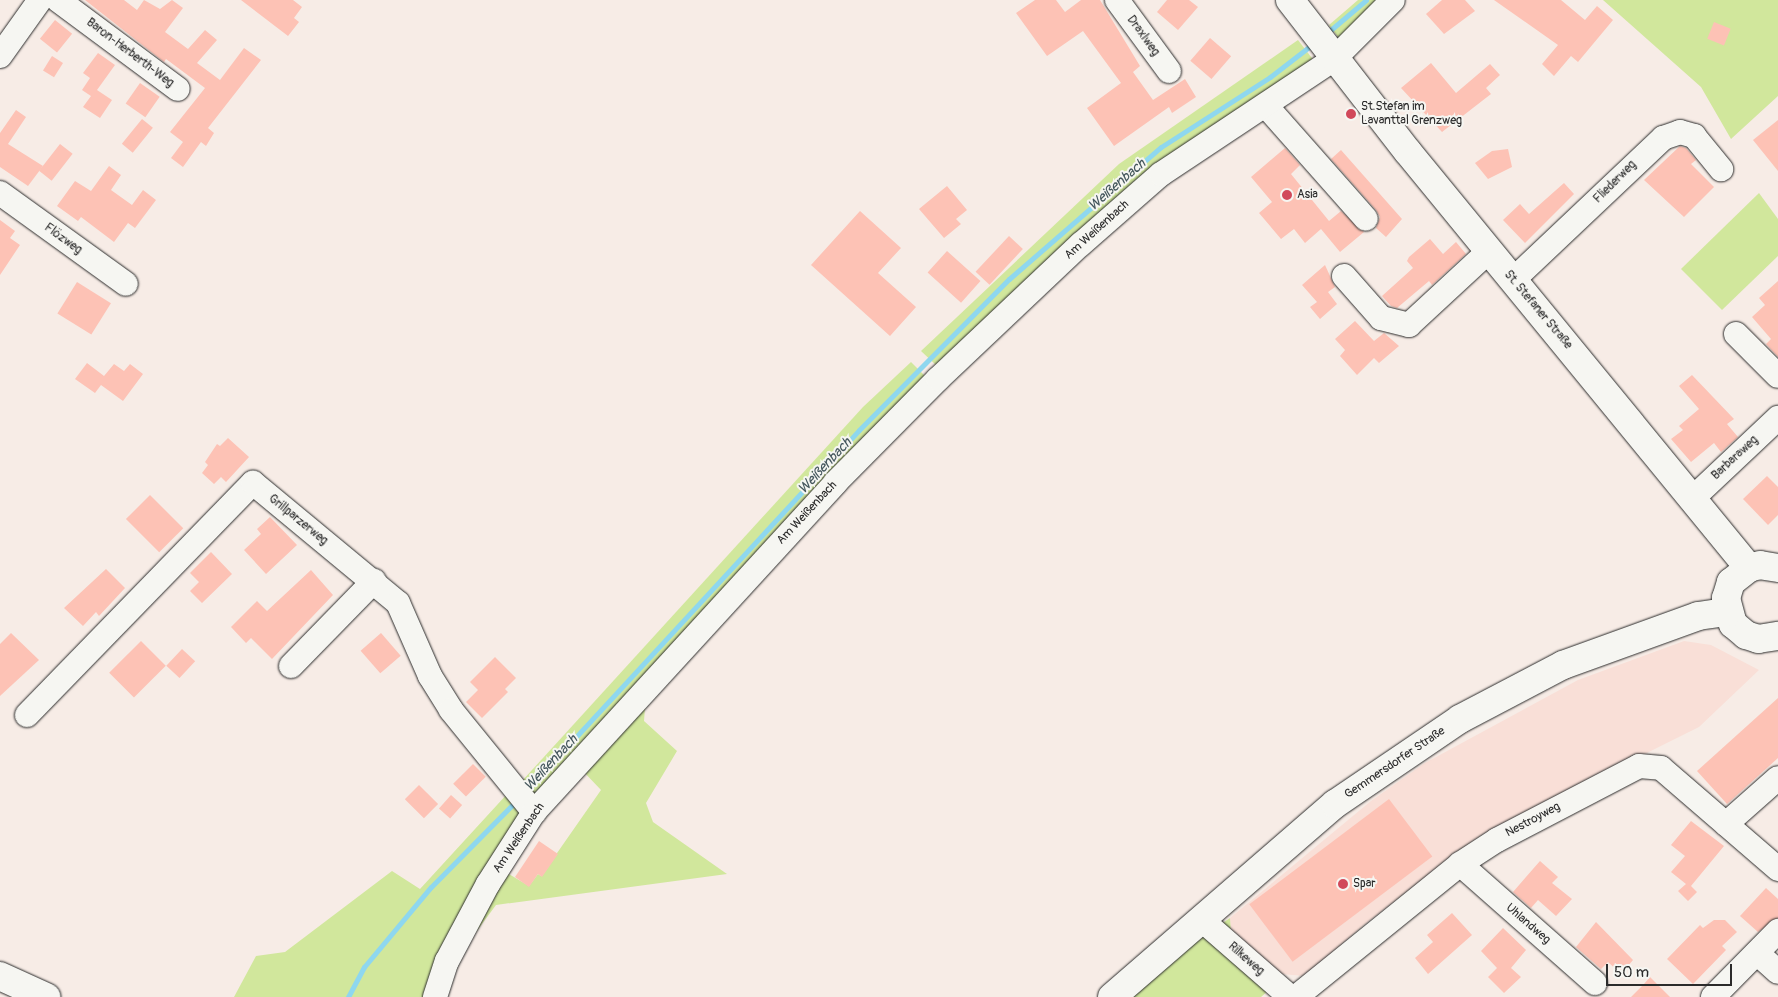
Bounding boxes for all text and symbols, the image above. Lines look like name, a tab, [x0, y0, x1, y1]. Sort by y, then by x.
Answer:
street label: Draxlweg	[1124, 13, 1162, 59]
street label: Baron-Herberth-Weg	[83, 15, 177, 91]
place label: St.Stefan im Lavanttal Grenzweg	[1361, 100, 1462, 128]
marker: St.Stefan im Lavanttal Grenzweg	[1345, 108, 1357, 120]
water label: Weißenbach	[1085, 156, 1149, 214]
street label: Fliederweg	[1591, 158, 1639, 206]
place label: Asia	[1297, 188, 1318, 202]
marker: Asia	[1281, 189, 1293, 201]
street label: Am Weißenbach	[1062, 197, 1132, 263]
street label: Flözweg	[41, 221, 85, 257]
street label: St. Stefaner Straße	[1501, 268, 1575, 352]
street label: Barbaraweg	[1709, 433, 1761, 483]
water label: Weißenbach	[795, 434, 855, 498]
street label: Am Weißenbach	[774, 478, 840, 548]
street label: Grillparzerweg	[265, 492, 331, 548]
street label: Gemmersdorfer Straße	[1342, 724, 1448, 802]
water label: Weißenbach	[521, 731, 581, 795]
street label: Am Weißenbach	[490, 800, 548, 876]
street label: Nestroyweg	[1503, 800, 1563, 840]
place label: Spar	[1353, 877, 1376, 891]
marker: Spar	[1337, 878, 1349, 890]
street label: Uhlandweg	[1503, 901, 1553, 947]
street label: Rilkeweg	[1225, 939, 1267, 979]
scale bar	[1608, 954, 1734, 986]
text: 50 m	[1614, 963, 1649, 982]

